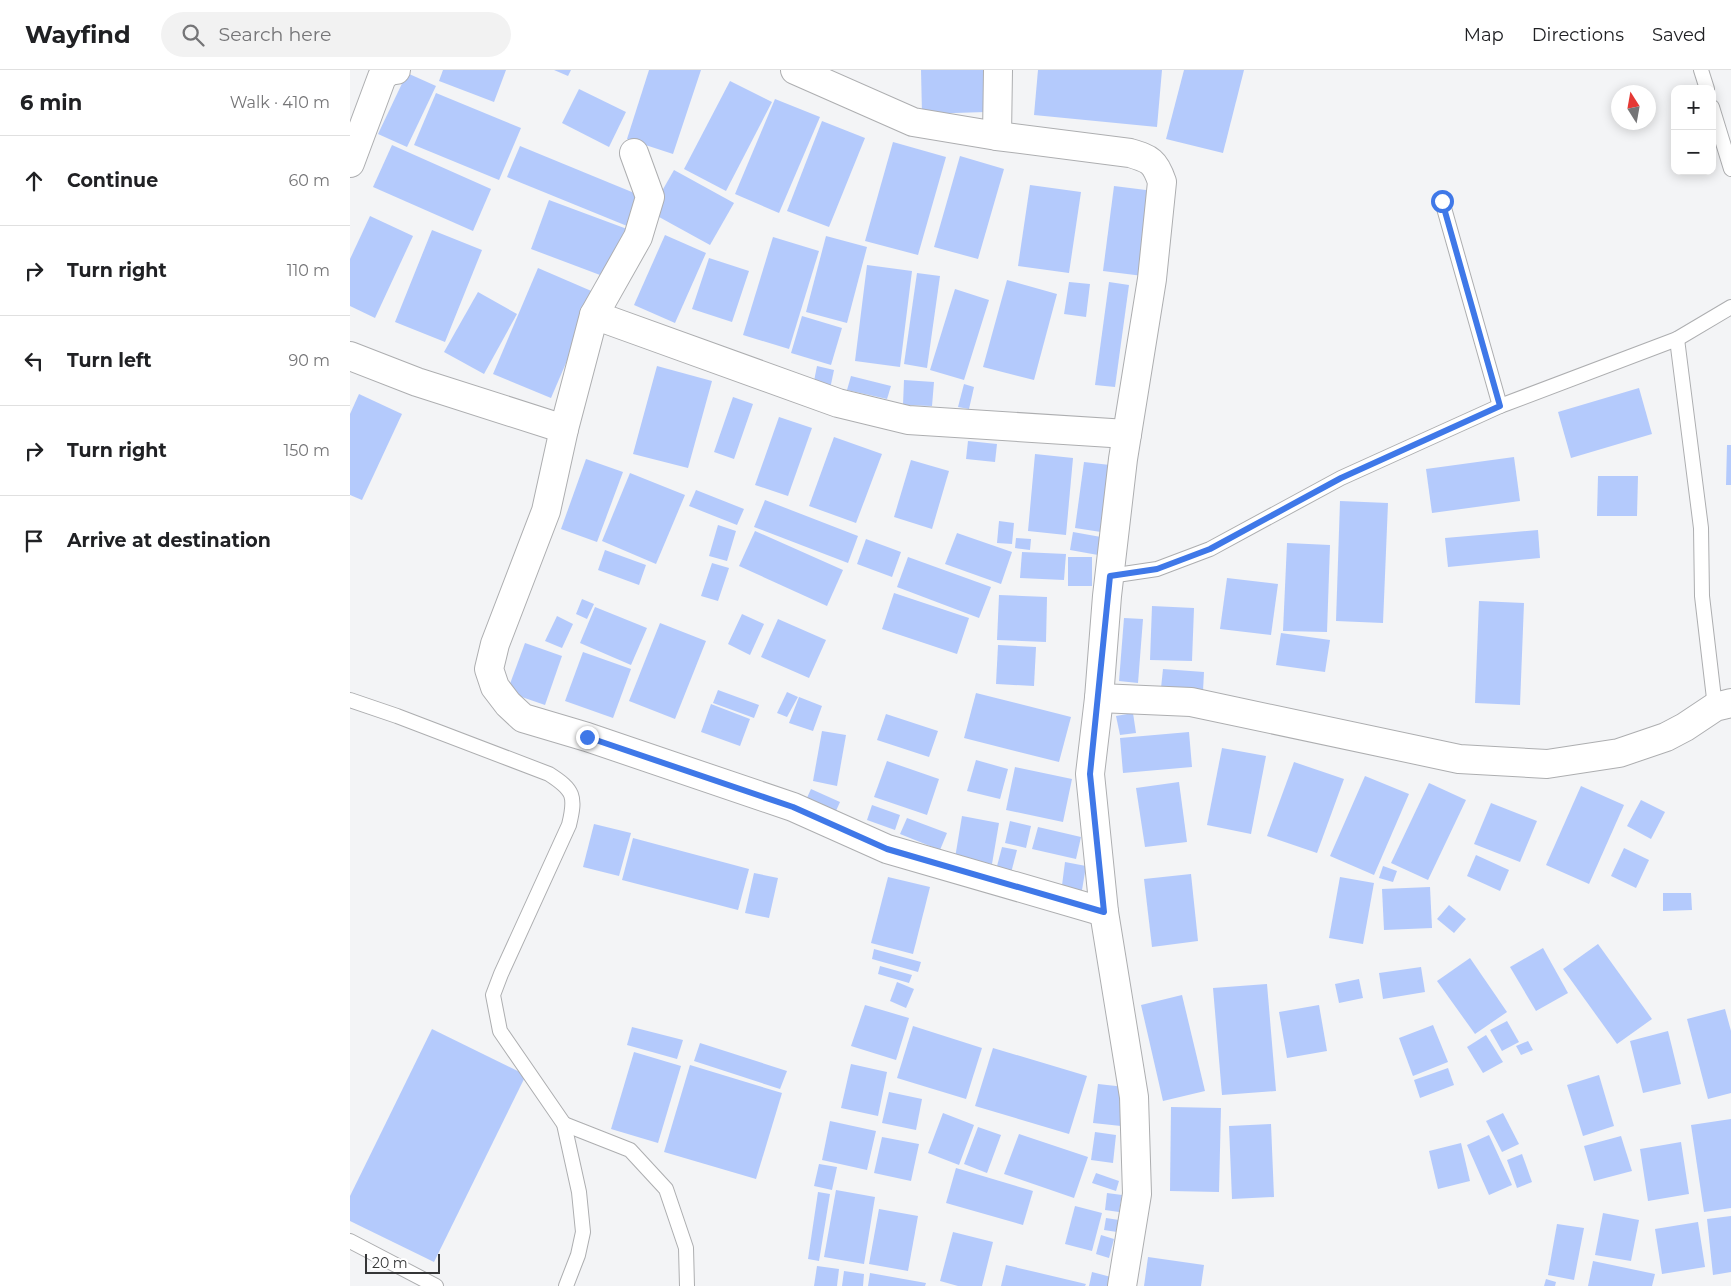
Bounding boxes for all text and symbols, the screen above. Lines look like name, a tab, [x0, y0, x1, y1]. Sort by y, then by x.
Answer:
search box	[161, 12, 511, 57]
text: Wayfind	[25, 20, 131, 49]
icon: search	[179, 21, 207, 49]
text: Search here	[219, 23, 332, 46]
text: Map	[1464, 24, 1504, 46]
text: Directions	[1532, 24, 1624, 46]
text: Saved	[1652, 24, 1706, 46]
north arrow	[1611, 85, 1656, 130]
map controls	[1671, 85, 1716, 175]
button: +	[1671, 85, 1716, 130]
text: 6 min	[20, 90, 82, 115]
text: Walk · 410 m	[230, 93, 330, 112]
button: −	[1671, 130, 1716, 175]
icon: ahead	[20, 167, 48, 195]
text: Continue	[67, 169, 158, 192]
text: 60 m	[288, 171, 330, 190]
route start	[1431, 190, 1454, 213]
icon: right	[20, 257, 48, 285]
text: Turn right	[67, 259, 167, 282]
text: 110 m	[287, 261, 330, 280]
icon: left	[20, 347, 48, 375]
text: Turn left	[67, 349, 152, 372]
text: 90 m	[288, 351, 330, 370]
icon: right	[20, 437, 48, 465]
text: Turn right	[67, 439, 167, 462]
text: 150 m	[283, 441, 330, 460]
icon: arrive	[20, 527, 48, 555]
text: Arrive at destination	[67, 529, 271, 552]
route end	[576, 726, 599, 749]
scale bar	[365, 1251, 440, 1274]
text: 20 m	[372, 1254, 408, 1272]

